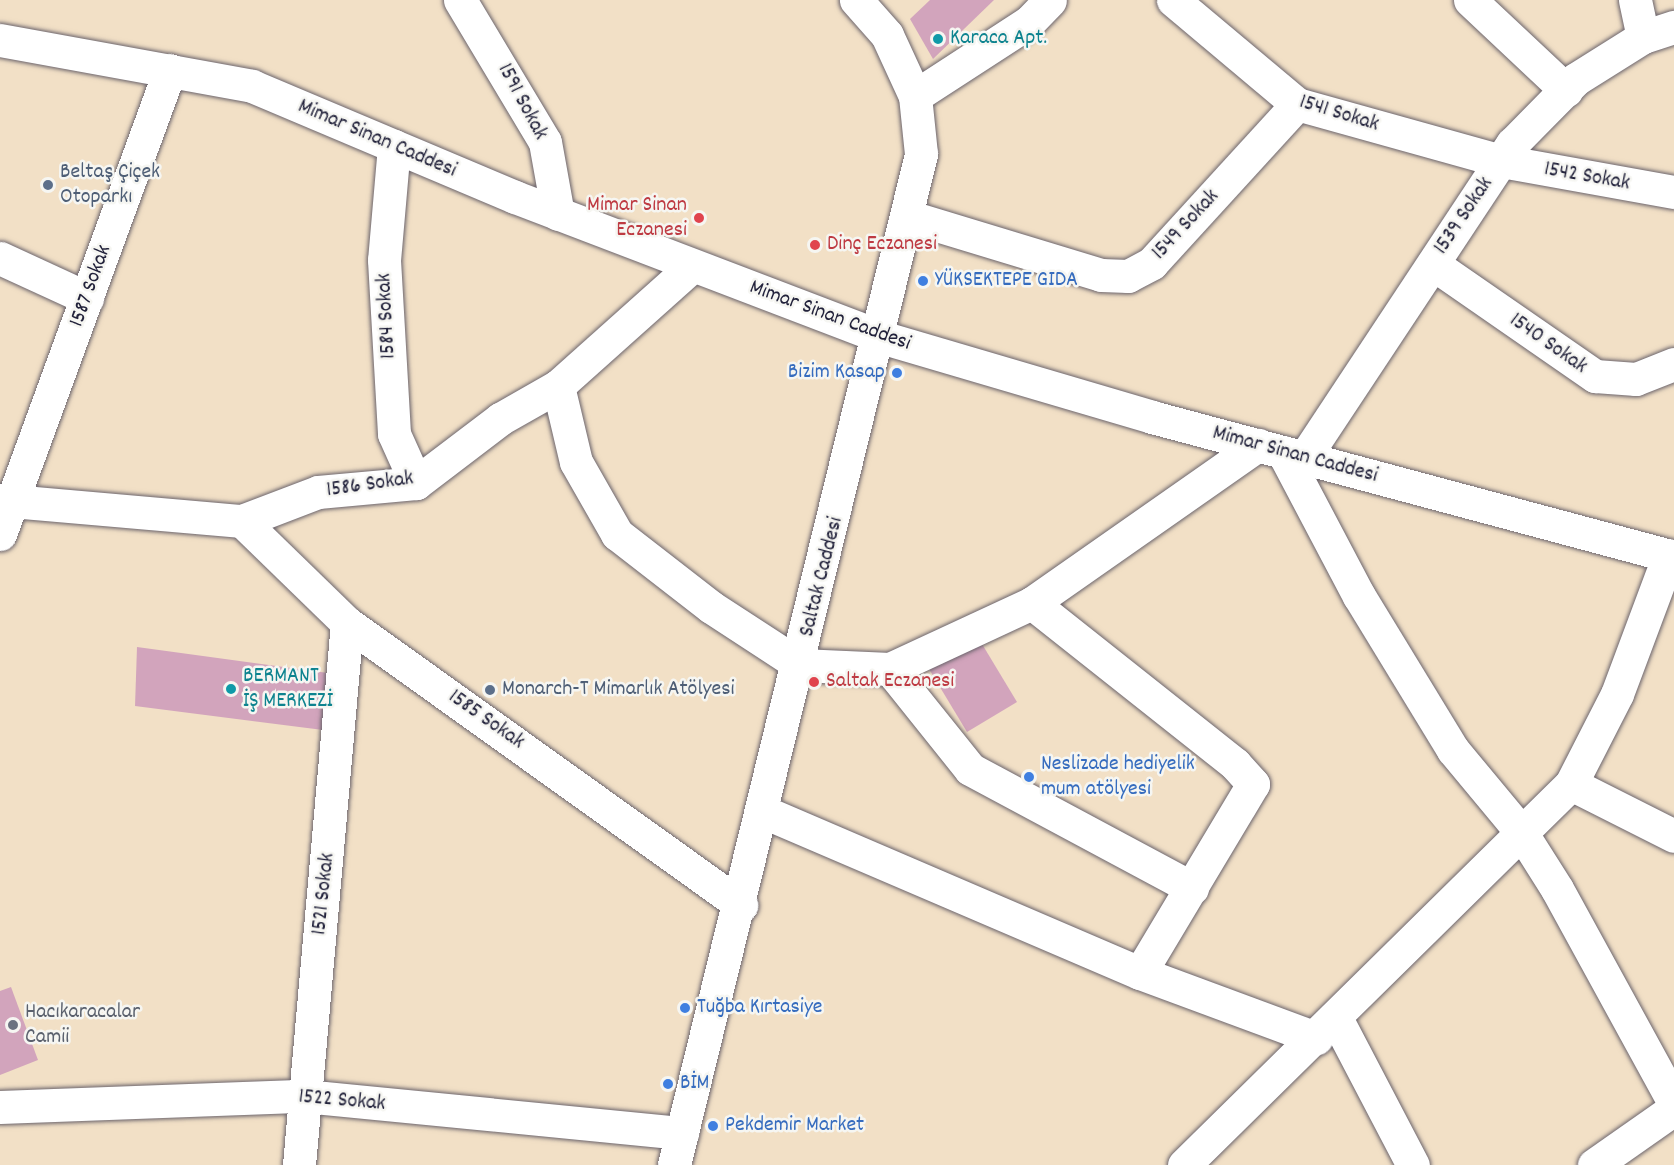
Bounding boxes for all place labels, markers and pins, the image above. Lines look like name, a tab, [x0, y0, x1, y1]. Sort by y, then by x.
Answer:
place label: Karaca Apt.	[950, 26, 1047, 52]
marker: Karaca Apt.	[931, 32, 945, 46]
place label: Beltaş Çiçek Otoparkı	[60, 159, 160, 210]
marker: Beltaş Çiçek Otoparkı	[41, 178, 55, 192]
place label: Mimar Sinan Eczanesi	[587, 192, 687, 243]
marker: Mimar Sinan Eczanesi	[692, 211, 706, 225]
place label: Dinç Eczanesi	[827, 232, 937, 258]
marker: Dinç Eczanesi	[808, 238, 822, 252]
place label: YÜKSEKTEPE GIDA	[935, 268, 1078, 294]
marker: YÜKSEKTEPE GIDA	[916, 274, 930, 288]
place label: Bizim Kasap	[788, 360, 885, 386]
marker: Bizim Kasap	[890, 366, 904, 380]
place label: BERMANT İŞ MERKEZİ	[243, 663, 333, 714]
place label: Saltak Eczanesi	[826, 669, 954, 695]
marker: Saltak Eczanesi	[807, 675, 821, 689]
place label: Monarch-T Mimarlık Atölyesi	[502, 677, 734, 703]
marker: BERMANT İŞ MERKEZİ	[224, 682, 238, 696]
marker: Monarch-T Mimarlık Atölyesi	[483, 683, 497, 697]
place label: Neslizade hediyelik mum atölyesi	[1041, 751, 1195, 802]
marker: Neslizade hediyelik mum atölyesi	[1022, 770, 1036, 784]
place label: Tuğba Kırtasiye	[697, 995, 822, 1021]
place label: Hacıkaracalar Camii	[25, 999, 140, 1050]
marker: Tuğba Kırtasiye	[678, 1001, 692, 1015]
marker: Hacıkaracalar Camii	[6, 1018, 20, 1032]
place label: BİM	[680, 1071, 709, 1097]
marker: BİM	[661, 1077, 675, 1091]
place label: Pekdemir Market	[725, 1113, 864, 1139]
marker: Pekdemir Market	[706, 1119, 720, 1133]

